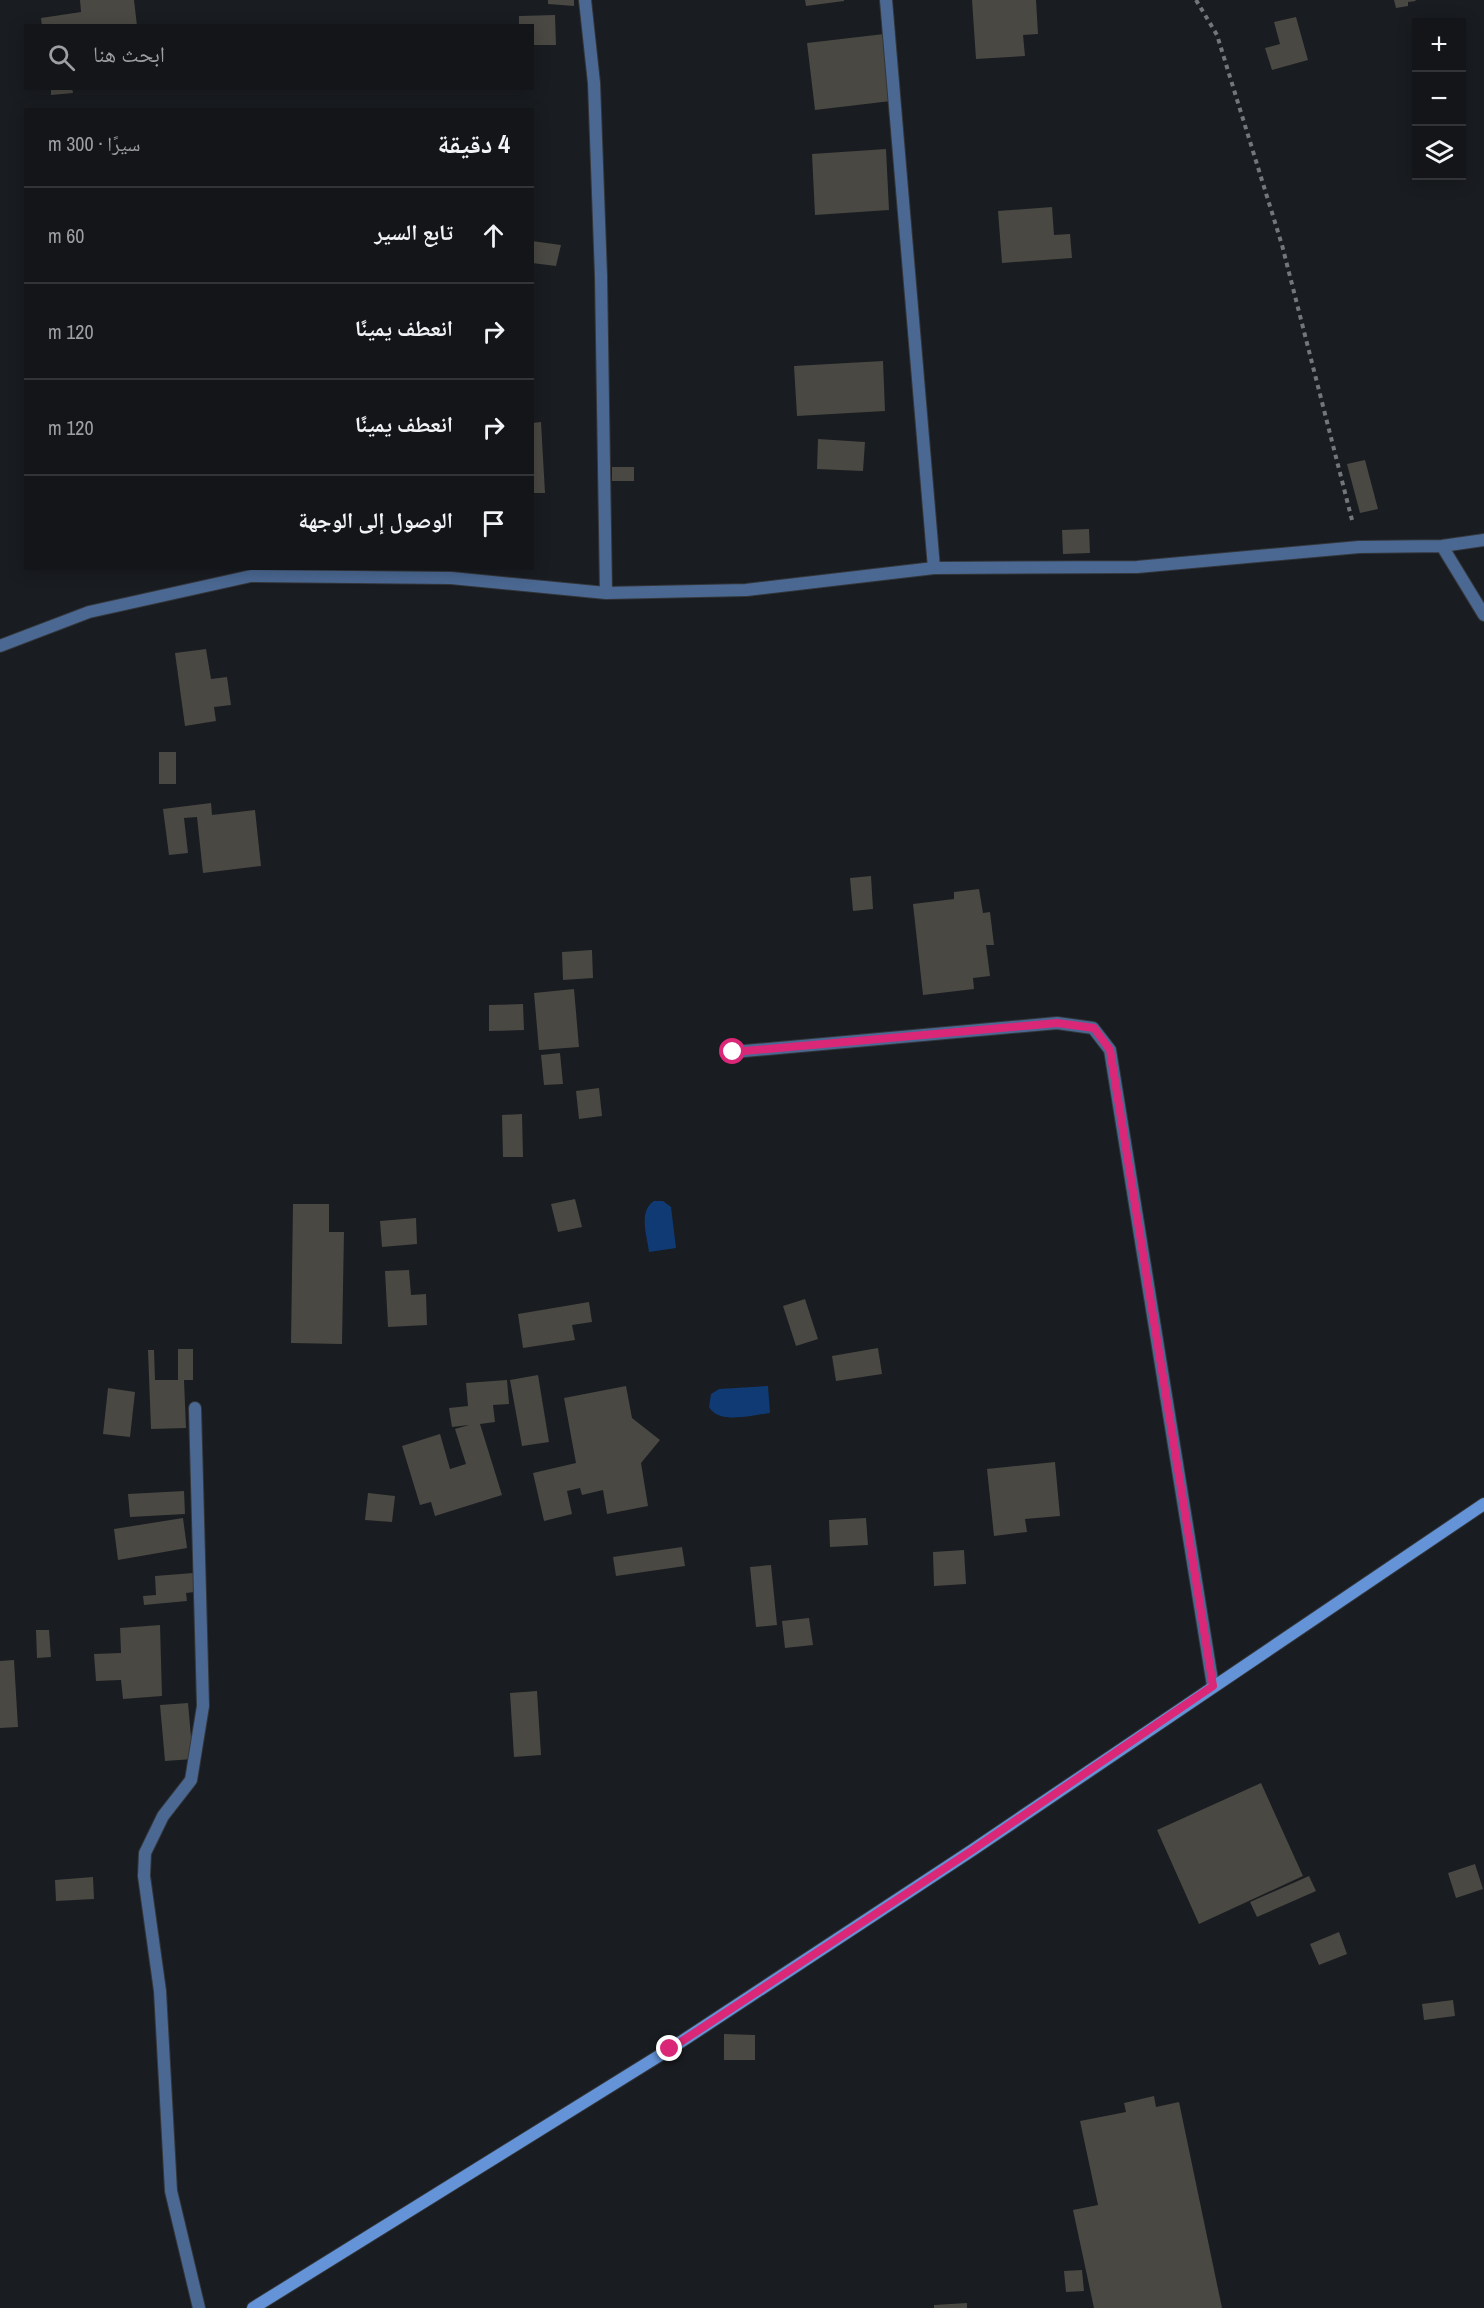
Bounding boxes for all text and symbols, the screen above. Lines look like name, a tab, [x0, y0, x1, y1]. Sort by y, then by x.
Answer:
map controls	[1412, 18, 1466, 180]
button: +	[1412, 18, 1466, 72]
search box	[24, 24, 534, 90]
text: ابحث هنا	[93, 39, 165, 69]
icon: search	[45, 41, 78, 74]
button: −	[1412, 72, 1466, 126]
text: 4 دقيقة	[438, 126, 510, 161]
button: layers	[1412, 126, 1466, 180]
text: سيرًا · 300 m	[48, 130, 141, 157]
text: تابع السير	[375, 217, 453, 247]
icon: ahead	[477, 219, 510, 252]
text: 60 m	[48, 222, 84, 249]
text: انعطف يمينًا	[355, 313, 453, 343]
icon: right	[477, 315, 510, 348]
text: 120 m	[48, 318, 94, 345]
text: انعطف يمينًا	[355, 409, 453, 439]
icon: right	[477, 411, 510, 444]
text: 120 m	[48, 414, 94, 441]
text: الوصول إلى الوجهة	[298, 505, 453, 535]
icon: arrive	[477, 507, 510, 540]
route start	[719, 1038, 745, 1064]
route end	[656, 2035, 682, 2061]

